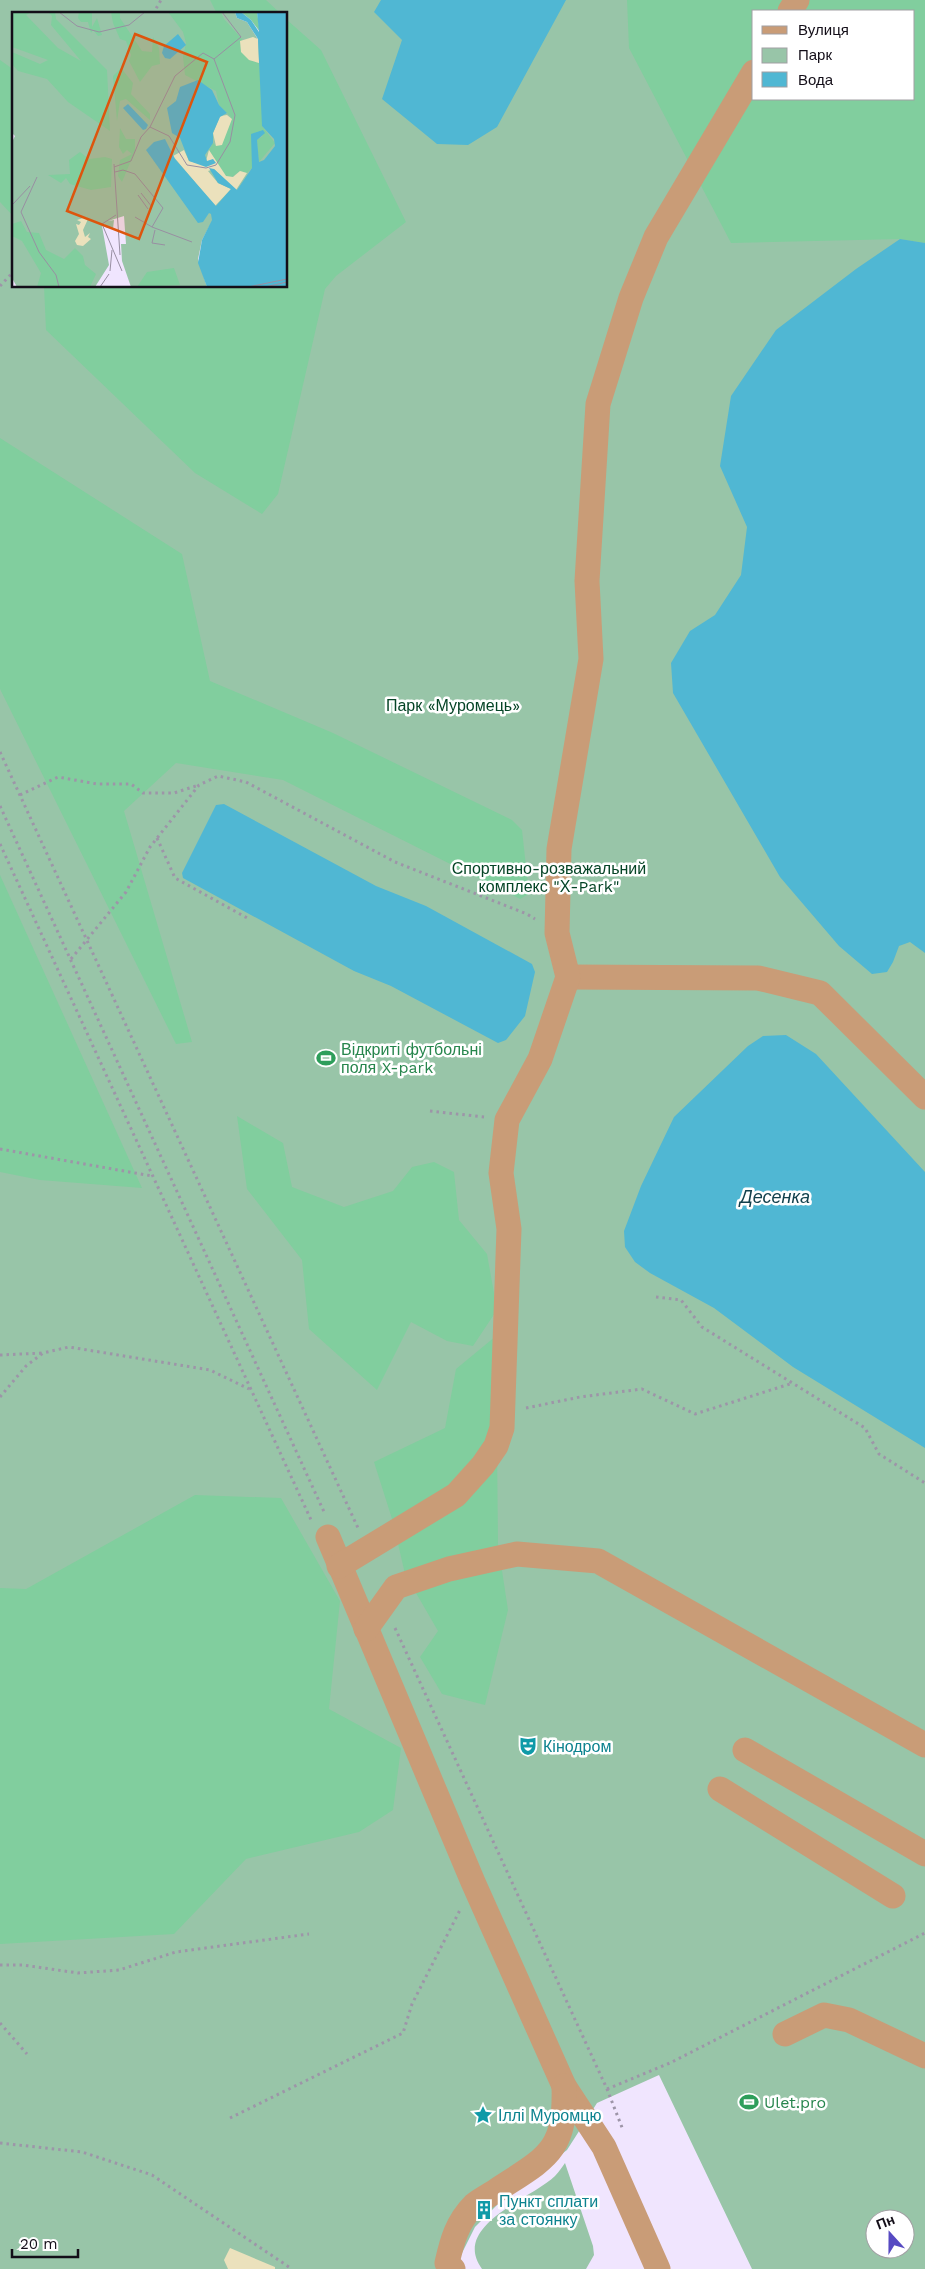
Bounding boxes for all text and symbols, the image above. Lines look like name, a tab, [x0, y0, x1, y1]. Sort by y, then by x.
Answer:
legend	[752, 10, 915, 100]
inset map	[12, 12, 288, 288]
text: Вулиця	[798, 21, 849, 39]
text: Парк	[798, 46, 832, 64]
text: Вода	[798, 71, 834, 89]
park label: Парк «Муромець»	[386, 696, 520, 715]
park label: Спортивно-розважальний комплекс "Х-Park"	[452, 859, 646, 896]
place label: Відкриті футбольні поля X-park	[341, 1040, 482, 1077]
sports icon: Відкриті футбольні поля X-park	[315, 1047, 337, 1069]
water label: Десенка	[738, 1186, 810, 1207]
theatre icon: Кінодром	[517, 1735, 539, 1757]
place label: Кінодром	[543, 1737, 611, 1756]
sports icon: Ulet.pro	[738, 2091, 760, 2113]
place label: Ulet.pro	[764, 2093, 826, 2112]
place icon: Іллі Муромцю	[472, 2104, 494, 2126]
place label: Іллі Муромцю	[498, 2106, 601, 2125]
place label: Пункт сплати за стоянку	[499, 2192, 598, 2229]
building icon: Пункт сплати за стоянку	[473, 2199, 495, 2221]
north arrow	[865, 2209, 915, 2259]
text: Пн	[874, 2211, 897, 2233]
scale bar	[12, 2226, 79, 2258]
text: 20 m	[20, 2235, 58, 2253]

